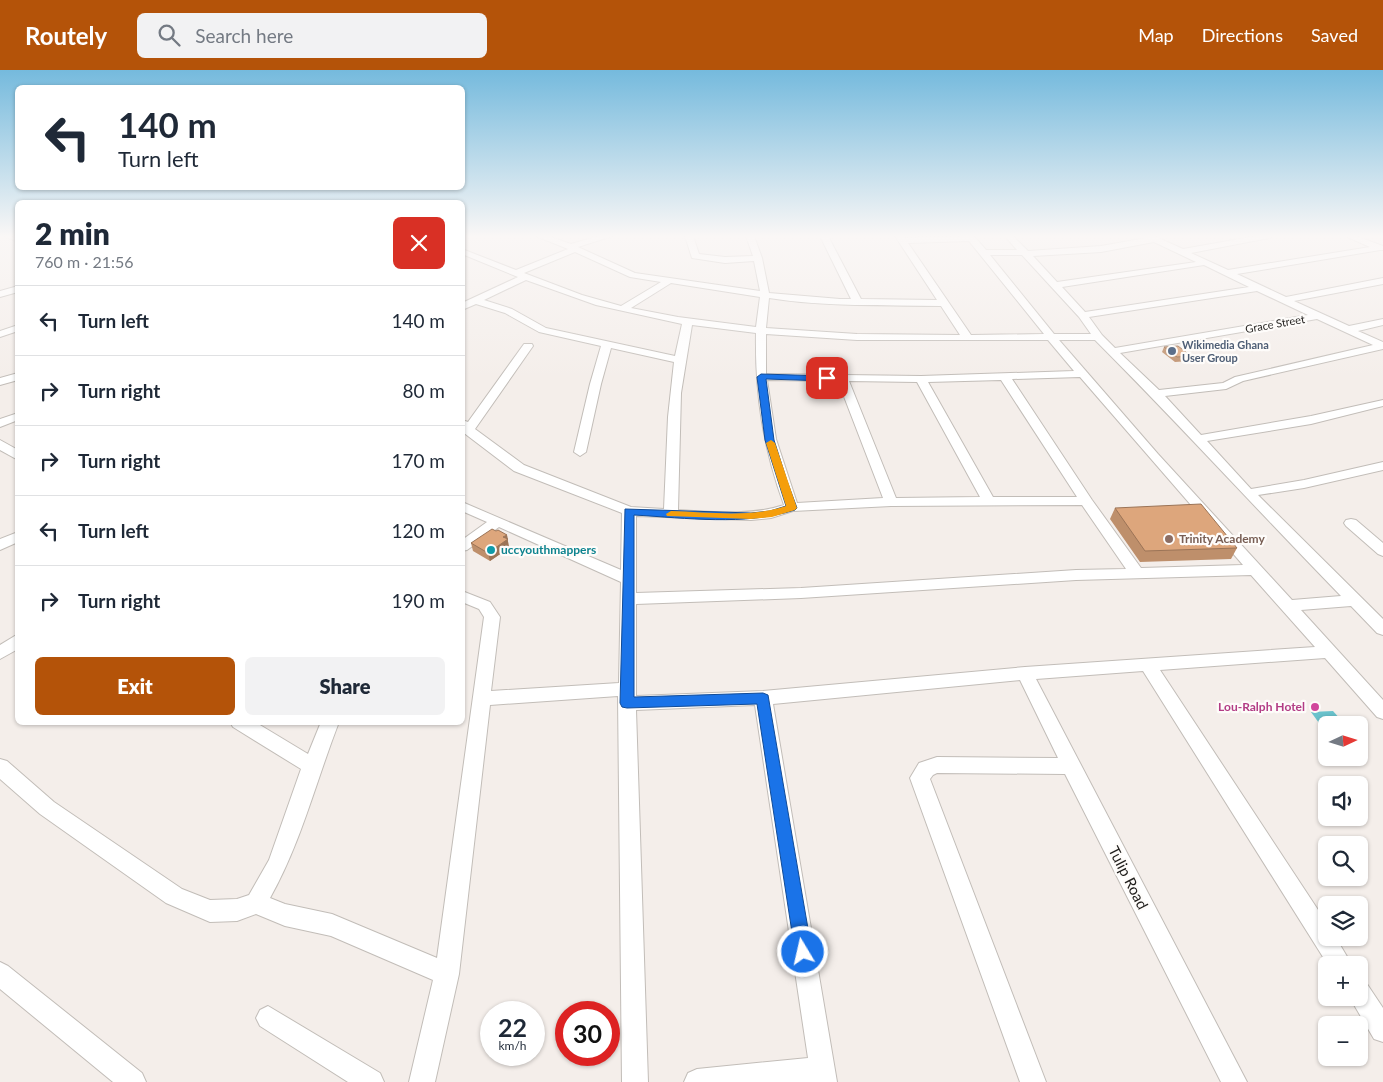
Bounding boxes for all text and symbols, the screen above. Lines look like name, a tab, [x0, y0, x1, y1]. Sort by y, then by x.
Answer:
search box	[137, 13, 487, 58]
text: Routely	[25, 21, 107, 50]
icon: search	[155, 21, 183, 49]
text: Search here	[195, 24, 293, 47]
text: Map	[1138, 24, 1174, 46]
text: Directions	[1202, 24, 1283, 46]
text: Saved	[1311, 24, 1358, 46]
text: 140 m	[118, 103, 217, 145]
icon: left	[35, 105, 100, 170]
text: Turn left	[118, 145, 199, 172]
text: 2 min	[35, 215, 110, 251]
button: close	[393, 217, 445, 269]
text: 760 m · 21:56	[35, 252, 134, 271]
icon: left	[35, 307, 63, 335]
text: Turn left	[78, 309, 149, 332]
text: 140 m	[391, 309, 445, 332]
street label: Grace Street	[1244, 312, 1306, 335]
place label: Wikimedia Ghana User Group	[1182, 338, 1269, 364]
marker: Wikimedia Ghana User Group	[1166, 345, 1178, 357]
pin	[806, 357, 848, 399]
icon: arrive	[813, 364, 841, 392]
icon: right	[35, 377, 63, 405]
text: Turn right	[78, 379, 160, 402]
text: 80 m	[402, 379, 445, 402]
icon: right	[35, 447, 63, 475]
text: Turn right	[78, 449, 160, 472]
text: 170 m	[391, 449, 445, 472]
icon: left	[35, 517, 63, 545]
text: Turn left	[78, 519, 149, 542]
text: 120 m	[391, 519, 445, 542]
place label: Trinity Academy	[1179, 531, 1265, 546]
marker: Trinity Academy	[1163, 533, 1175, 545]
place label: uccyouthmappers	[501, 542, 596, 557]
marker: uccyouthmappers	[485, 544, 497, 556]
icon: right	[35, 587, 63, 615]
text: Turn right	[78, 589, 160, 612]
text: 190 m	[391, 589, 445, 612]
button: Exit	[35, 657, 235, 715]
button: Share	[245, 657, 445, 715]
place label: Lou-Ralph Hotel	[1218, 699, 1305, 714]
marker: Lou-Ralph Hotel	[1309, 701, 1321, 713]
north arrow	[1318, 716, 1368, 766]
map controls	[1318, 716, 1368, 1066]
button: sound	[1318, 776, 1368, 826]
button: search	[1318, 836, 1368, 886]
street label: Tulip Road	[1105, 843, 1152, 912]
button: layers	[1318, 896, 1368, 946]
position arrow	[776, 925, 828, 977]
button: +	[1318, 956, 1368, 1006]
speed limit sign: 30	[555, 1001, 620, 1066]
text: 22	[498, 1012, 527, 1042]
button: −	[1318, 1016, 1368, 1066]
text: km/h	[498, 1038, 527, 1053]

